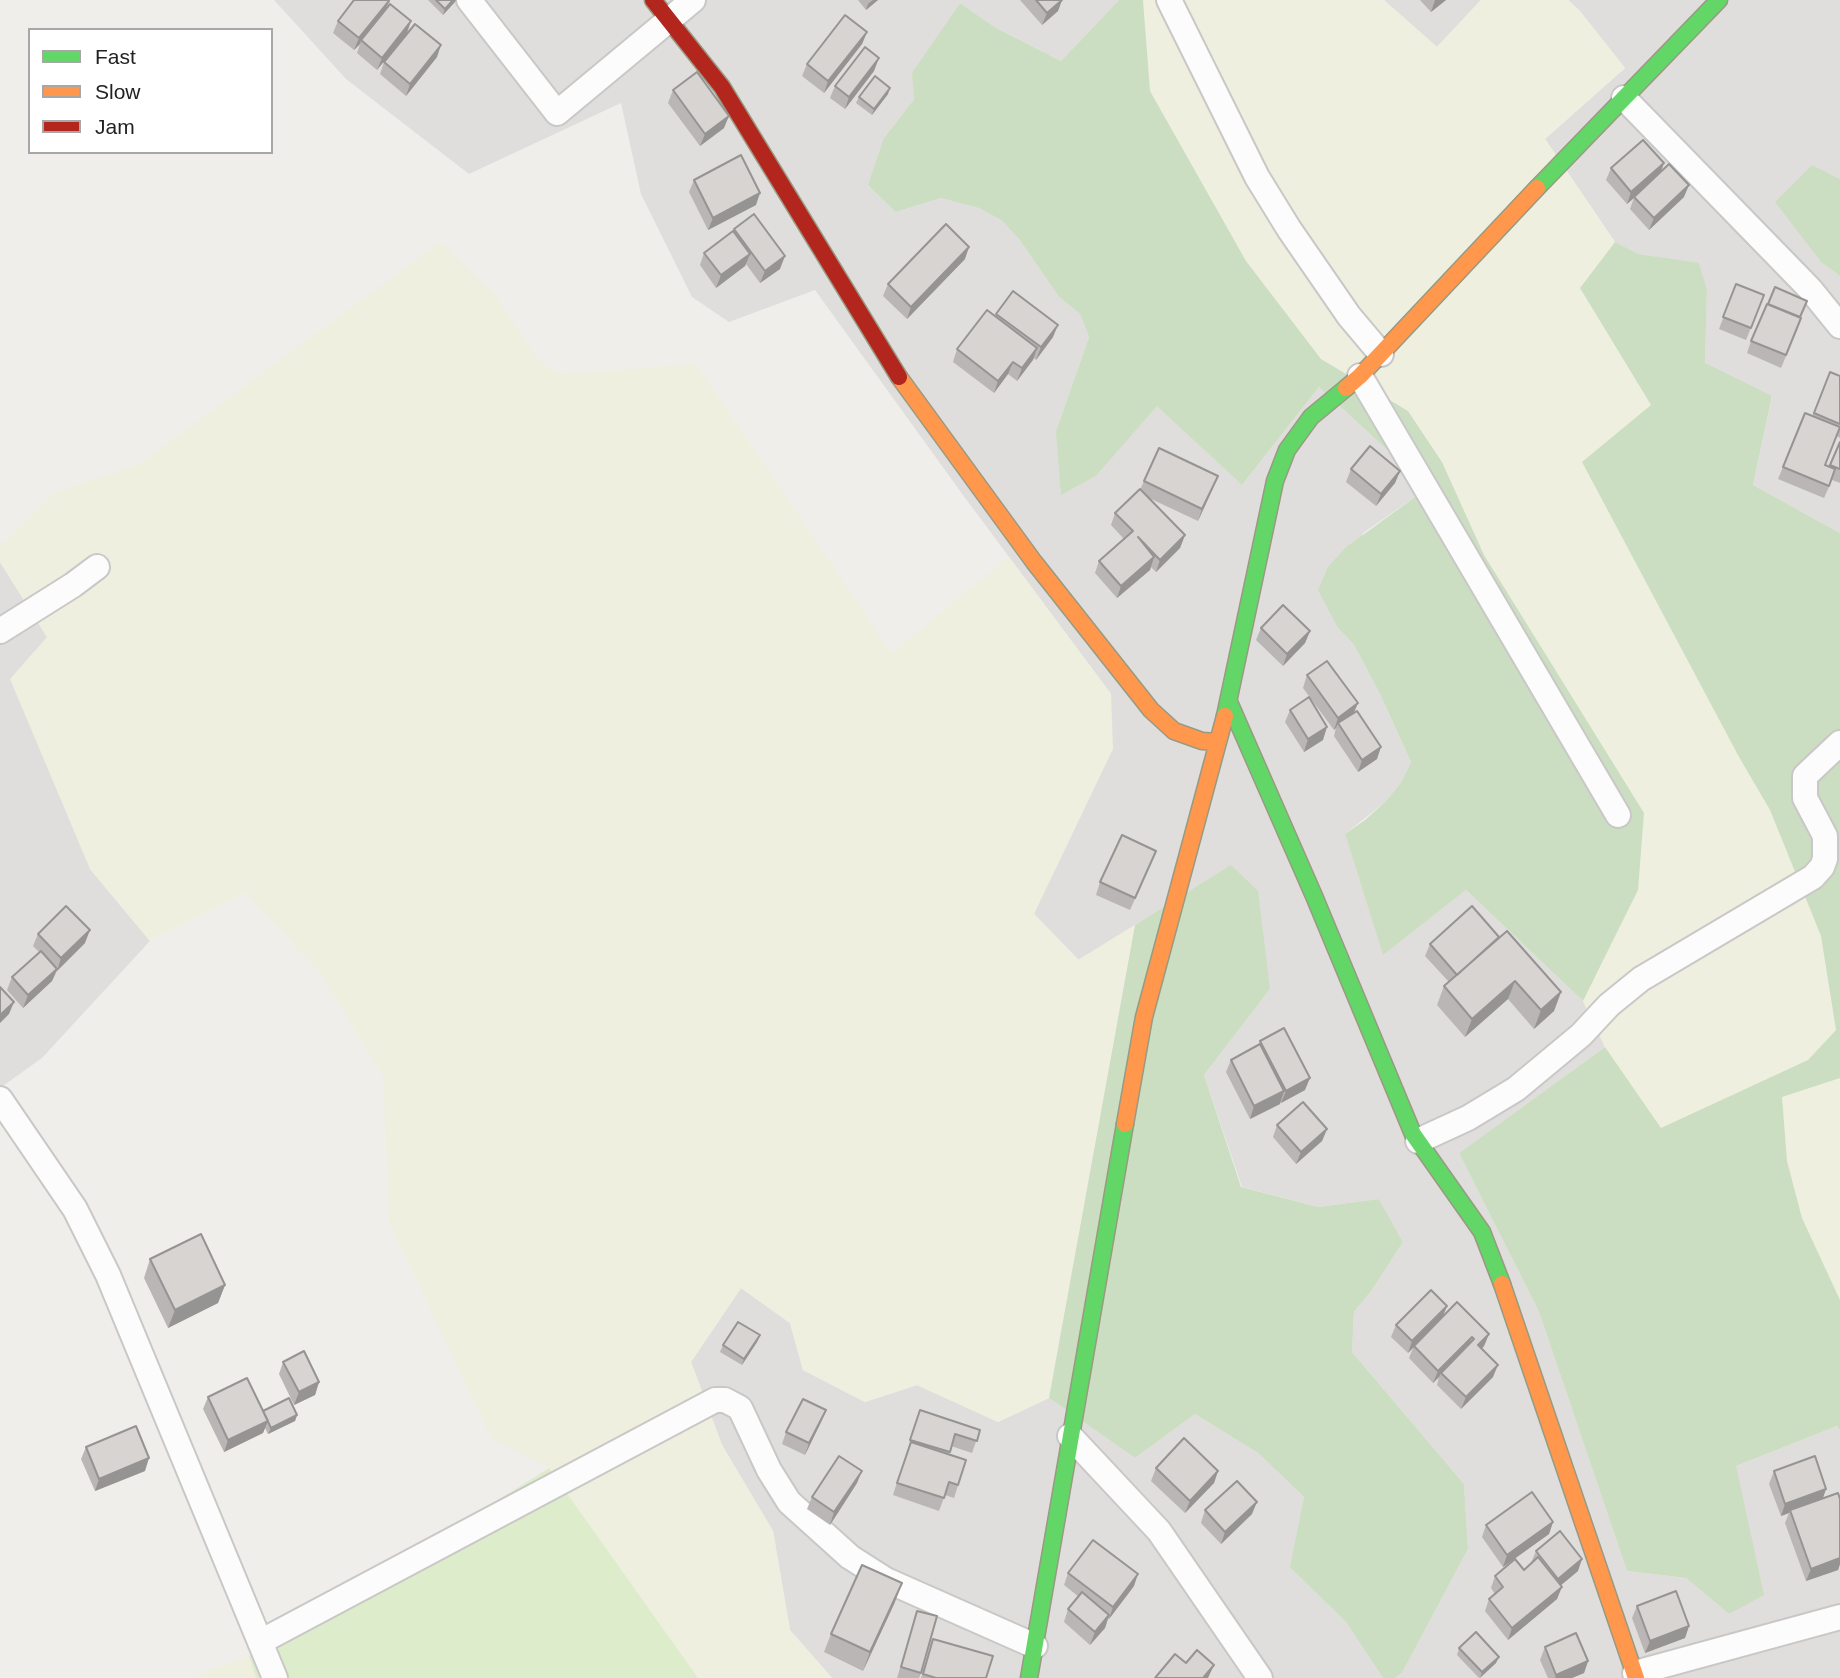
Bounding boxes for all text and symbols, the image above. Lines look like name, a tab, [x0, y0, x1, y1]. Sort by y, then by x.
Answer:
legend	[28, 28, 273, 154]
text: Fast	[95, 45, 136, 68]
text: Slow	[95, 80, 141, 103]
text: Jam	[95, 115, 135, 138]

